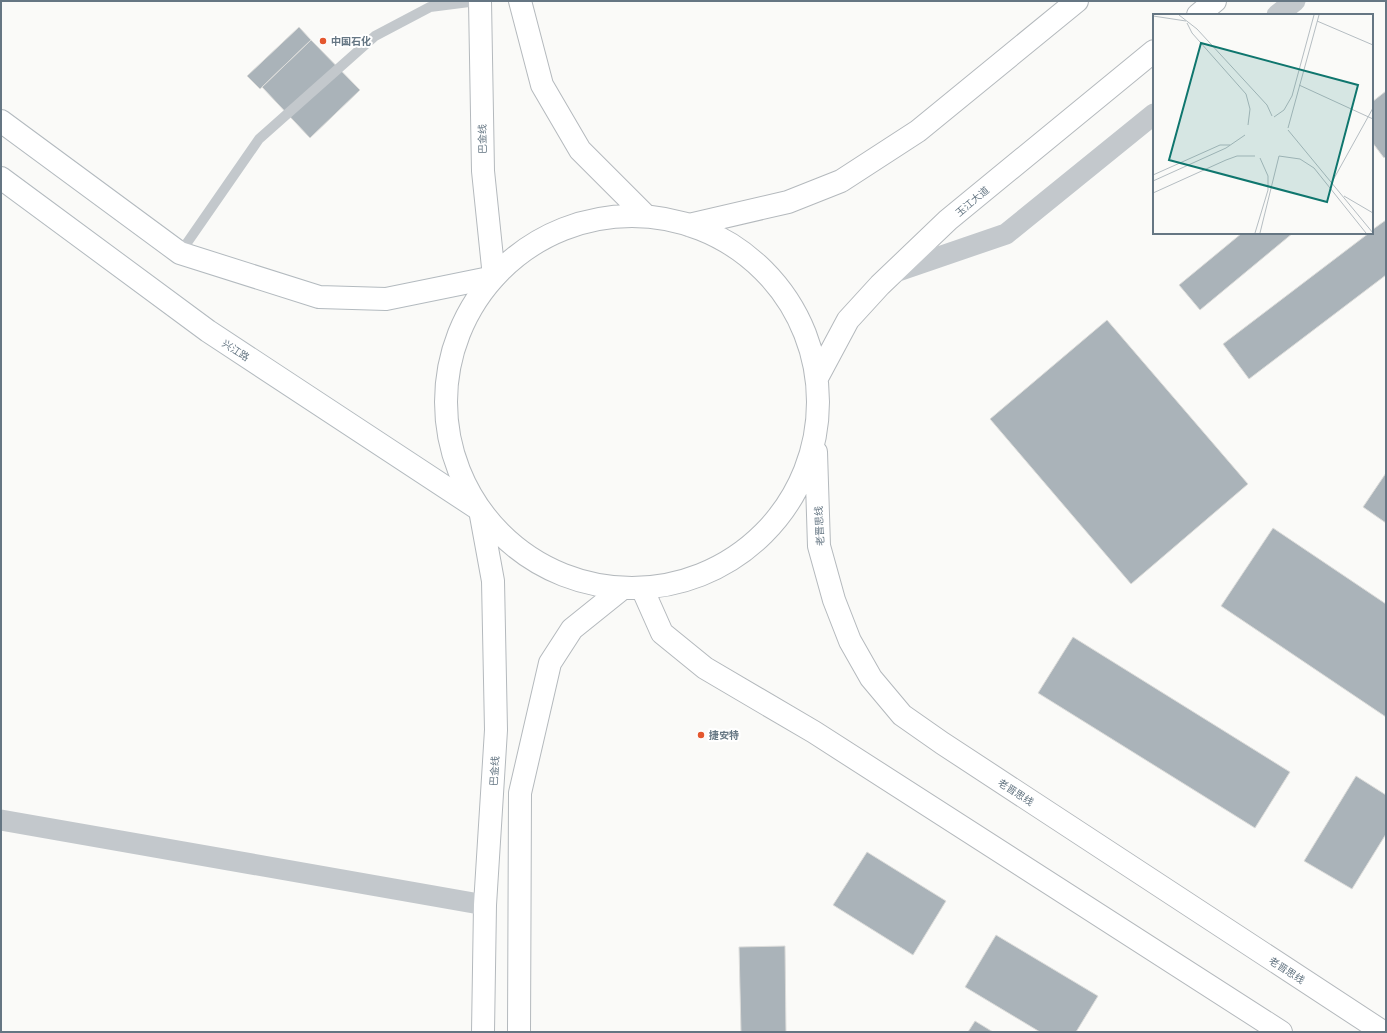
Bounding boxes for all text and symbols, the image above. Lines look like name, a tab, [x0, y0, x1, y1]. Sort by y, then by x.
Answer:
inset map	[1153, 14, 1373, 234]
place label: 中国石化	[331, 35, 371, 47]
marker: 中国石化	[318, 36, 328, 46]
street label: 巴金线	[476, 124, 488, 154]
street label: 玉江大道	[953, 184, 991, 218]
street label: 兴江路	[220, 337, 252, 363]
street label: 老晋思线	[812, 506, 826, 546]
place label: 捷安特	[708, 729, 739, 741]
marker: 捷安特	[696, 730, 706, 740]
street label: 巴金线	[487, 756, 501, 786]
street label: 老晋思线	[996, 776, 1036, 808]
street label: 老晋思线	[1267, 954, 1307, 986]

